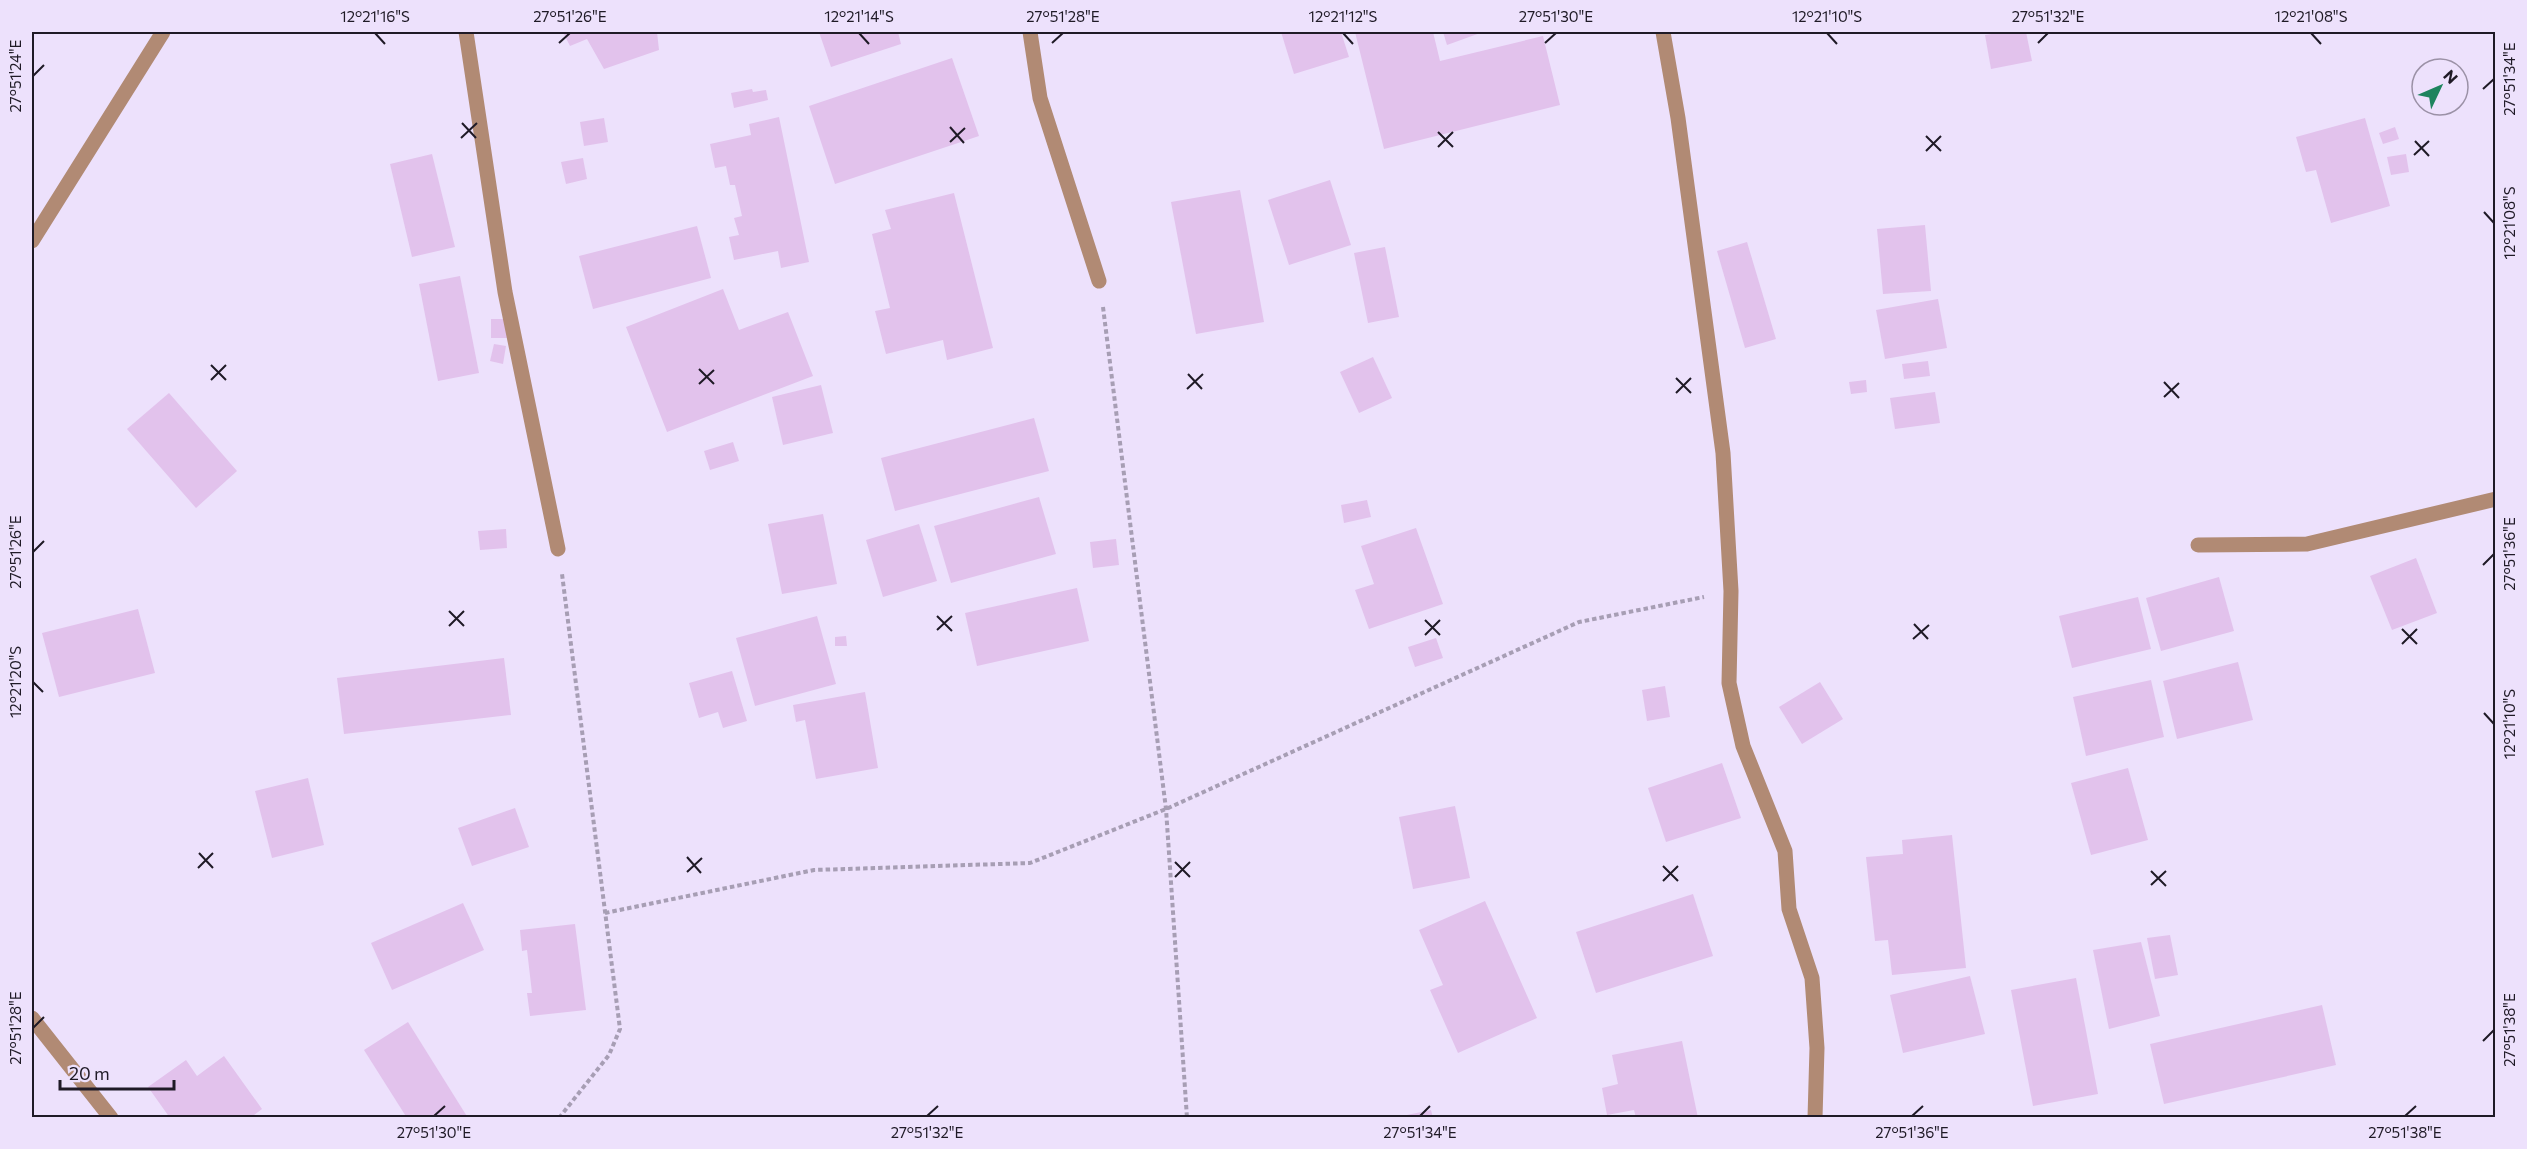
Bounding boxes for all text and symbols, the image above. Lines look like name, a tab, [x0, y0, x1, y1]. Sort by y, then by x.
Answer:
text: 12°21'16"S	[340, 7, 410, 25]
text: 27°51'26"E	[533, 7, 607, 25]
text: 12°21'14"S	[824, 7, 894, 25]
text: 27°51'28"E	[1026, 7, 1100, 25]
text: 12°21'12"S	[1309, 7, 1378, 25]
text: 27°51'30"E	[1519, 7, 1593, 25]
text: 12°21'10"S	[1792, 7, 1862, 25]
text: 27°51'32"E	[2012, 7, 2084, 25]
text: 12°21'08"S	[2275, 7, 2348, 25]
text: 27°51'24"E	[6, 39, 24, 112]
text: 27°51'34"E	[2500, 42, 2518, 116]
north arrow	[2410, 57, 2470, 117]
text: N	[2440, 65, 2462, 87]
text: 12°21'08"S	[2500, 186, 2518, 259]
text: 27°51'26"E	[6, 515, 24, 589]
text: 27°51'36"E	[2500, 517, 2518, 591]
text: 12°21'20"S	[6, 646, 24, 718]
text: 12°21'10"S	[2500, 689, 2518, 759]
text: 27°51'28"E	[6, 991, 24, 1065]
text: 27°51'38"E	[2500, 993, 2518, 1067]
scale bar	[60, 1053, 174, 1091]
text: 20 m	[69, 1062, 110, 1084]
text: 27°51'30"E	[397, 1123, 471, 1141]
text: 27°51'32"E	[891, 1123, 963, 1141]
text: 27°51'34"E	[1383, 1123, 1457, 1141]
text: 27°51'36"E	[1875, 1123, 1949, 1141]
text: 27°51'38"E	[2368, 1123, 2442, 1141]

